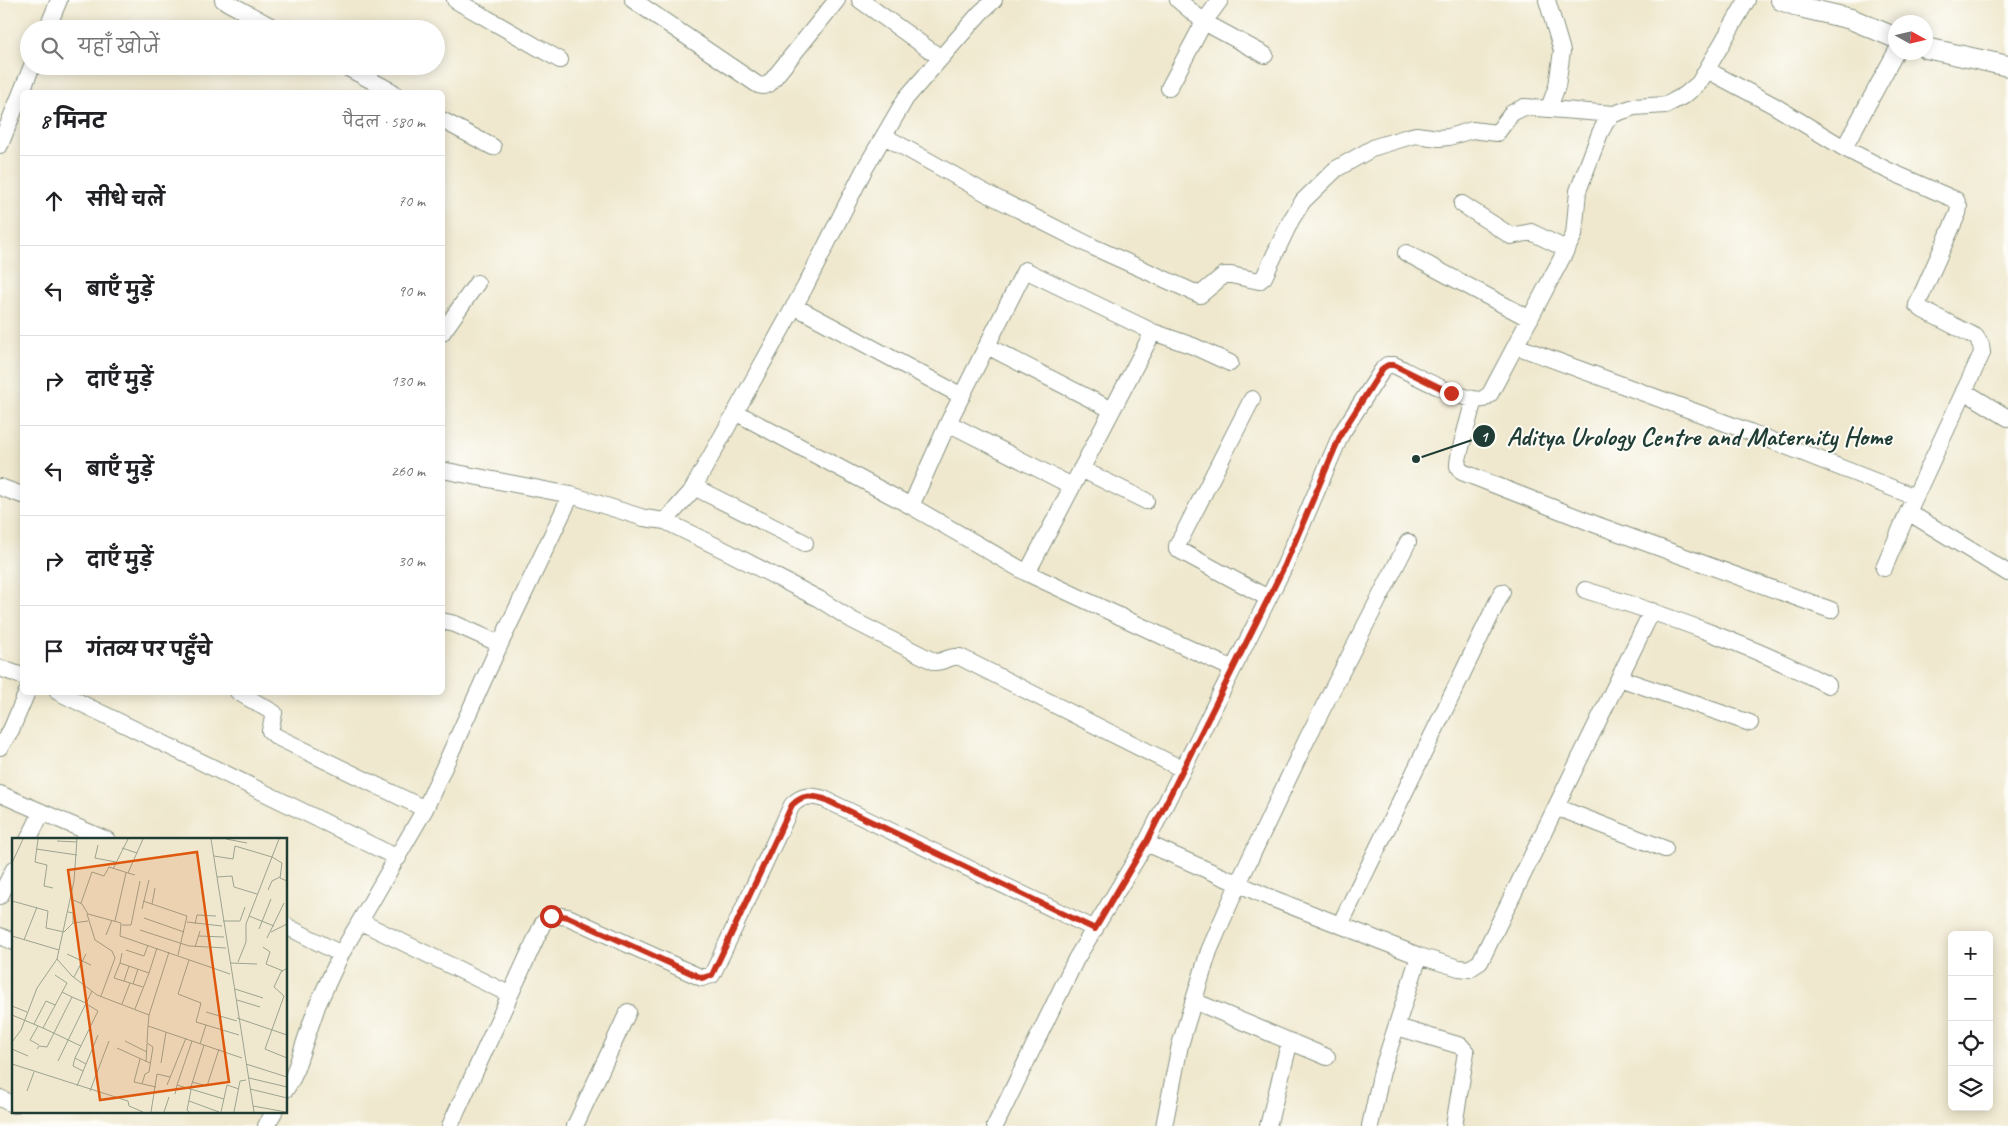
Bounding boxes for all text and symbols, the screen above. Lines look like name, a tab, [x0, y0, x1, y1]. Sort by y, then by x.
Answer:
north arrow	[1888, 15, 1933, 60]
search box	[20, 20, 445, 75]
icon: search	[38, 34, 66, 62]
text: यहाँ खोजें	[78, 35, 159, 59]
text: 8 मिनट	[40, 108, 106, 134]
text: पैदल · 580 m	[343, 112, 425, 132]
icon: ahead	[40, 187, 68, 215]
text: सीधे चलें	[87, 188, 165, 212]
text: 70 m	[398, 191, 425, 211]
icon: left	[40, 277, 68, 305]
text: बाएँ मुड़ें	[87, 278, 153, 302]
text: 90 m	[398, 281, 425, 301]
icon: right	[40, 367, 68, 395]
text: दाएँ मुड़ें	[87, 368, 153, 392]
text: 130 m	[391, 371, 425, 391]
route end	[1440, 382, 1463, 405]
callout: Aditya Urology Centre and Maternity Home	[1471, 416, 1902, 457]
text: Aditya Urology Centre and Maternity Home	[1507, 420, 1894, 453]
text: 1	[1481, 428, 1490, 447]
icon: left	[40, 457, 68, 485]
text: बाएँ मुड़ें	[87, 458, 153, 482]
text: 260 m	[391, 461, 425, 481]
icon: right	[40, 547, 68, 575]
text: दाएँ मुड़ें	[87, 548, 153, 572]
text: 30 m	[398, 551, 425, 571]
icon: arrive	[40, 637, 68, 665]
text: गंतव्य पर पहुँचे	[87, 638, 212, 662]
inset map	[12, 838, 288, 1114]
route start	[540, 905, 563, 928]
map controls	[1948, 931, 1993, 1111]
button: +	[1948, 931, 1993, 976]
button: −	[1948, 976, 1993, 1021]
button: locate	[1948, 1021, 1993, 1066]
button: layers	[1948, 1066, 1993, 1111]

